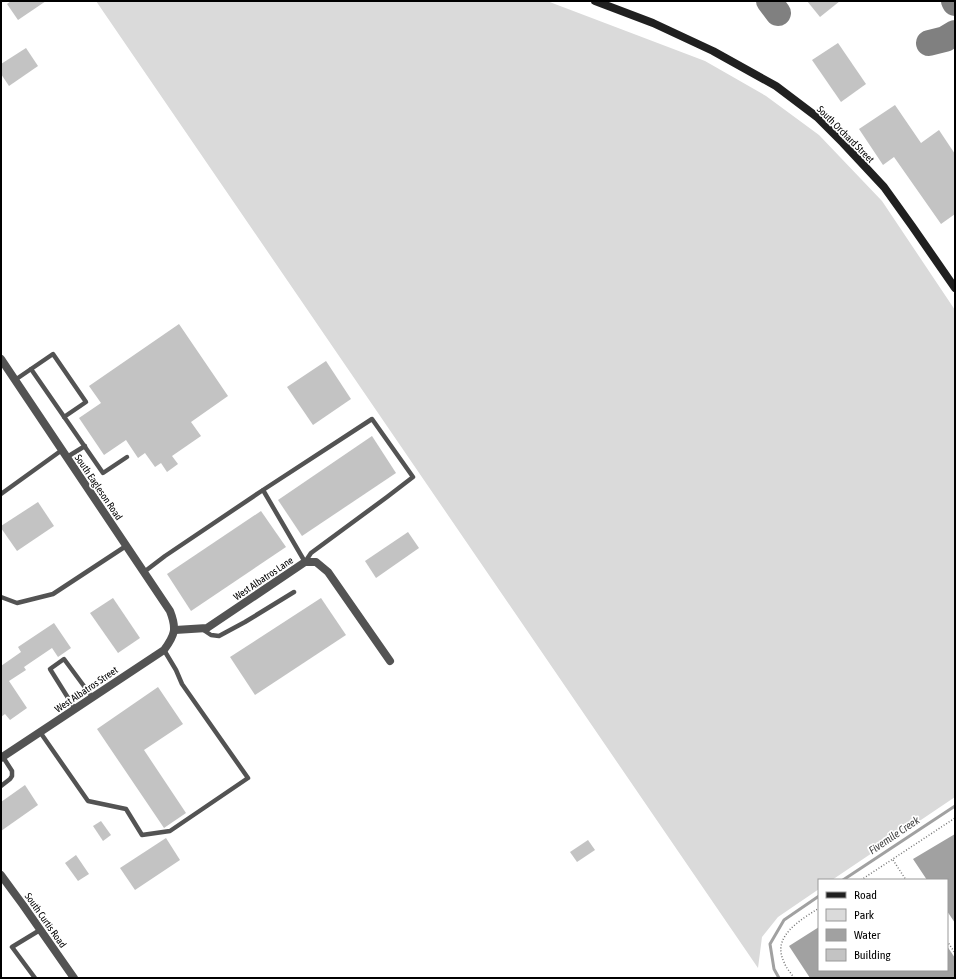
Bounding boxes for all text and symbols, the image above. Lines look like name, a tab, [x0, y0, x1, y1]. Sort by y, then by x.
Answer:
street label: South Orchard Street	[815, 104, 876, 165]
street label: South Eagleson Road	[73, 452, 125, 522]
street label: West Albatros Lane	[231, 554, 296, 602]
street label: West Albatros Street	[53, 664, 120, 715]
water label: Fivemile Creek	[866, 814, 922, 856]
legend	[818, 879, 948, 971]
text: Road	[854, 888, 877, 902]
street label: South Curtis Road	[23, 891, 69, 950]
text: Park	[854, 908, 875, 922]
text: Water	[854, 928, 881, 942]
text: Building	[854, 948, 892, 962]

